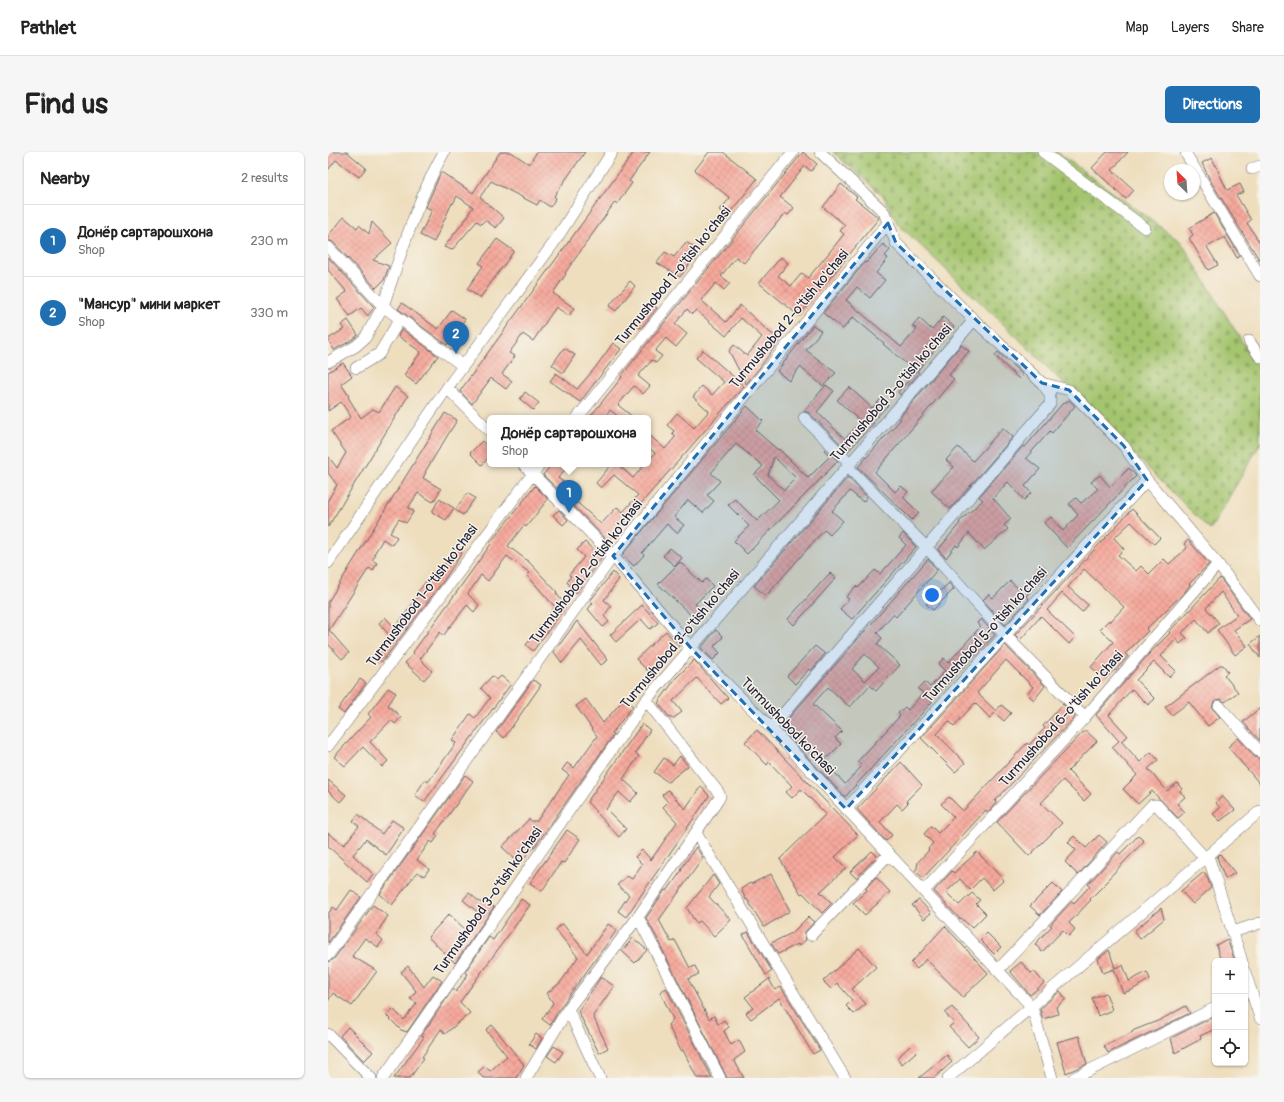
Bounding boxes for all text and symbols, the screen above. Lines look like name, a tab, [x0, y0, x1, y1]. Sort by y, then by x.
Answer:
text: Pathlet	[20, 16, 76, 40]
text: Map	[1126, 19, 1149, 36]
text: Layers	[1171, 19, 1209, 36]
text: Share	[1231, 19, 1264, 36]
button: Directions	[1165, 86, 1260, 123]
text: Find us	[24, 87, 108, 122]
north arrow	[1164, 164, 1200, 200]
text: Nearby	[40, 168, 89, 189]
text: 2 results	[241, 170, 288, 186]
street label: Turmushobod 1-o'tish ko'chasi	[612, 203, 735, 349]
text: Донёр сартарошхона	[78, 223, 213, 242]
text: 1	[50, 233, 56, 249]
text: 230 m	[251, 233, 288, 249]
text: Shop	[78, 242, 105, 258]
street label: Turmushobod 2-o'tish ko'chasi	[726, 245, 853, 392]
text: "Мансур" мини маркет	[78, 295, 220, 314]
text: 2	[49, 305, 57, 321]
text: 330 m	[250, 305, 288, 321]
text: Shop	[78, 314, 105, 330]
street label: Turmushobod 3-o'tish ko'chasi	[827, 320, 956, 465]
pin: 2	[443, 321, 469, 354]
popup	[487, 415, 651, 467]
text: Донёр сартарошхона	[502, 424, 636, 443]
text: Shop	[502, 443, 528, 459]
pin: 1	[556, 480, 582, 513]
street label: Turmushobod 2-o'tish ko'chasi	[526, 496, 646, 648]
street label: Turmushobod 1-o'tish ko'chasi	[363, 521, 482, 671]
street label: Turmushobod 5-o'tish ko'chasi	[920, 563, 1051, 706]
street label: Turmushobod 3-o'tish ko'chasi	[617, 565, 744, 712]
your location	[922, 585, 942, 605]
street label: Turmushobod 6-o'tish ko'chasi	[995, 647, 1127, 790]
street label: Turmushobod ko'chasi	[737, 674, 839, 779]
street label: Turmushobod 3-o'tish ko'chasi	[430, 823, 546, 978]
map controls	[1212, 958, 1248, 1066]
button: +	[1212, 958, 1248, 994]
button: −	[1212, 994, 1248, 1030]
button: locate	[1212, 1030, 1248, 1066]

